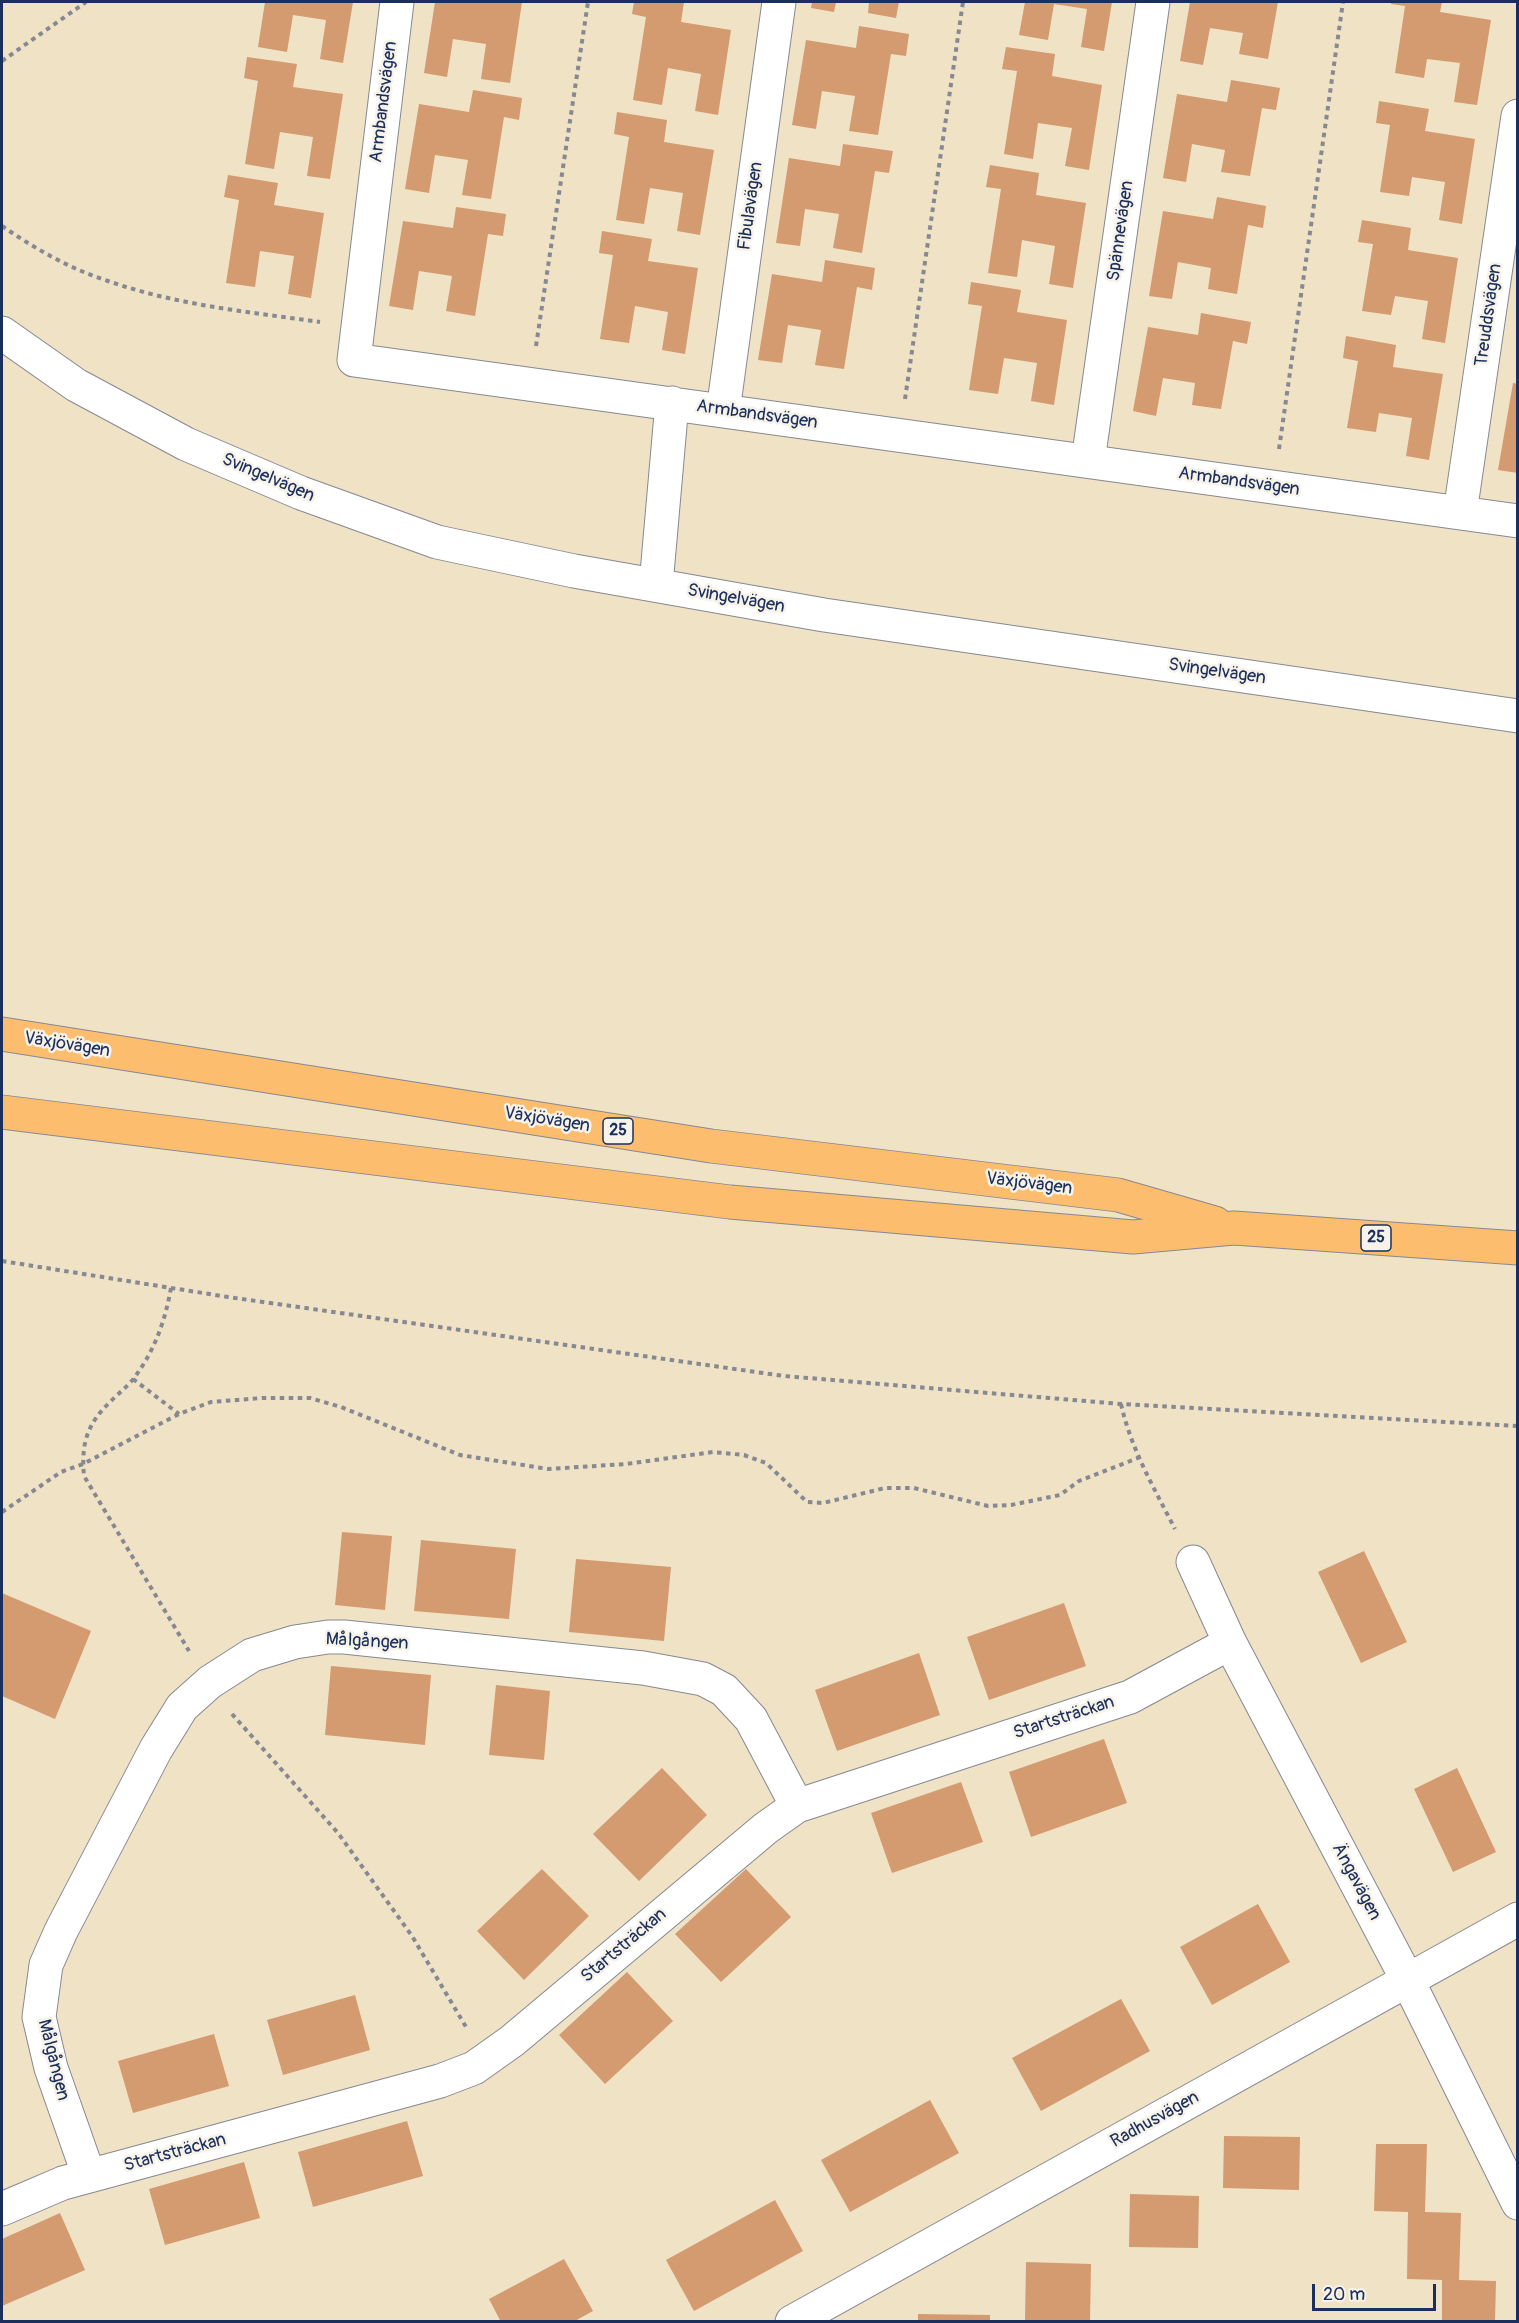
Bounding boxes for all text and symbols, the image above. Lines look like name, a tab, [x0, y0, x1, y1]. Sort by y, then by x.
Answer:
street label: Armbandsvägen	[366, 40, 402, 164]
street label: Fibulavägen	[734, 160, 768, 252]
street label: Spännevägen	[1103, 179, 1139, 283]
street label: Treuddsvägen	[1471, 262, 1507, 368]
street label: Armbandsvägen	[695, 396, 819, 434]
street label: Svingelvägen	[218, 449, 318, 507]
street label: Armbandsvägen	[1177, 463, 1301, 501]
street label: Svingelvägen	[686, 580, 786, 618]
street label: Svingelvägen	[1167, 654, 1267, 690]
street label: Växjövägen	[22, 1028, 112, 1062]
street label: Växjövägen	[502, 1103, 592, 1137]
road number: 25	[603, 1118, 633, 1144]
street label: Växjövägen	[985, 1168, 1073, 1200]
road number: 25	[1361, 1225, 1391, 1251]
street label: Målgången	[325, 1629, 409, 1655]
street label: Startsträckan	[1011, 1692, 1117, 1744]
street label: Ängavägen	[1327, 1840, 1385, 1924]
street label: Startsträckan	[577, 1904, 671, 1988]
street label: Målgången	[32, 2017, 74, 2103]
street label: Radhusvägen	[1107, 2087, 1203, 2153]
street label: Startsträckan	[122, 2129, 228, 2177]
scale bar	[1315, 2272, 1440, 2310]
text: 20 m	[1323, 2283, 1365, 2306]

